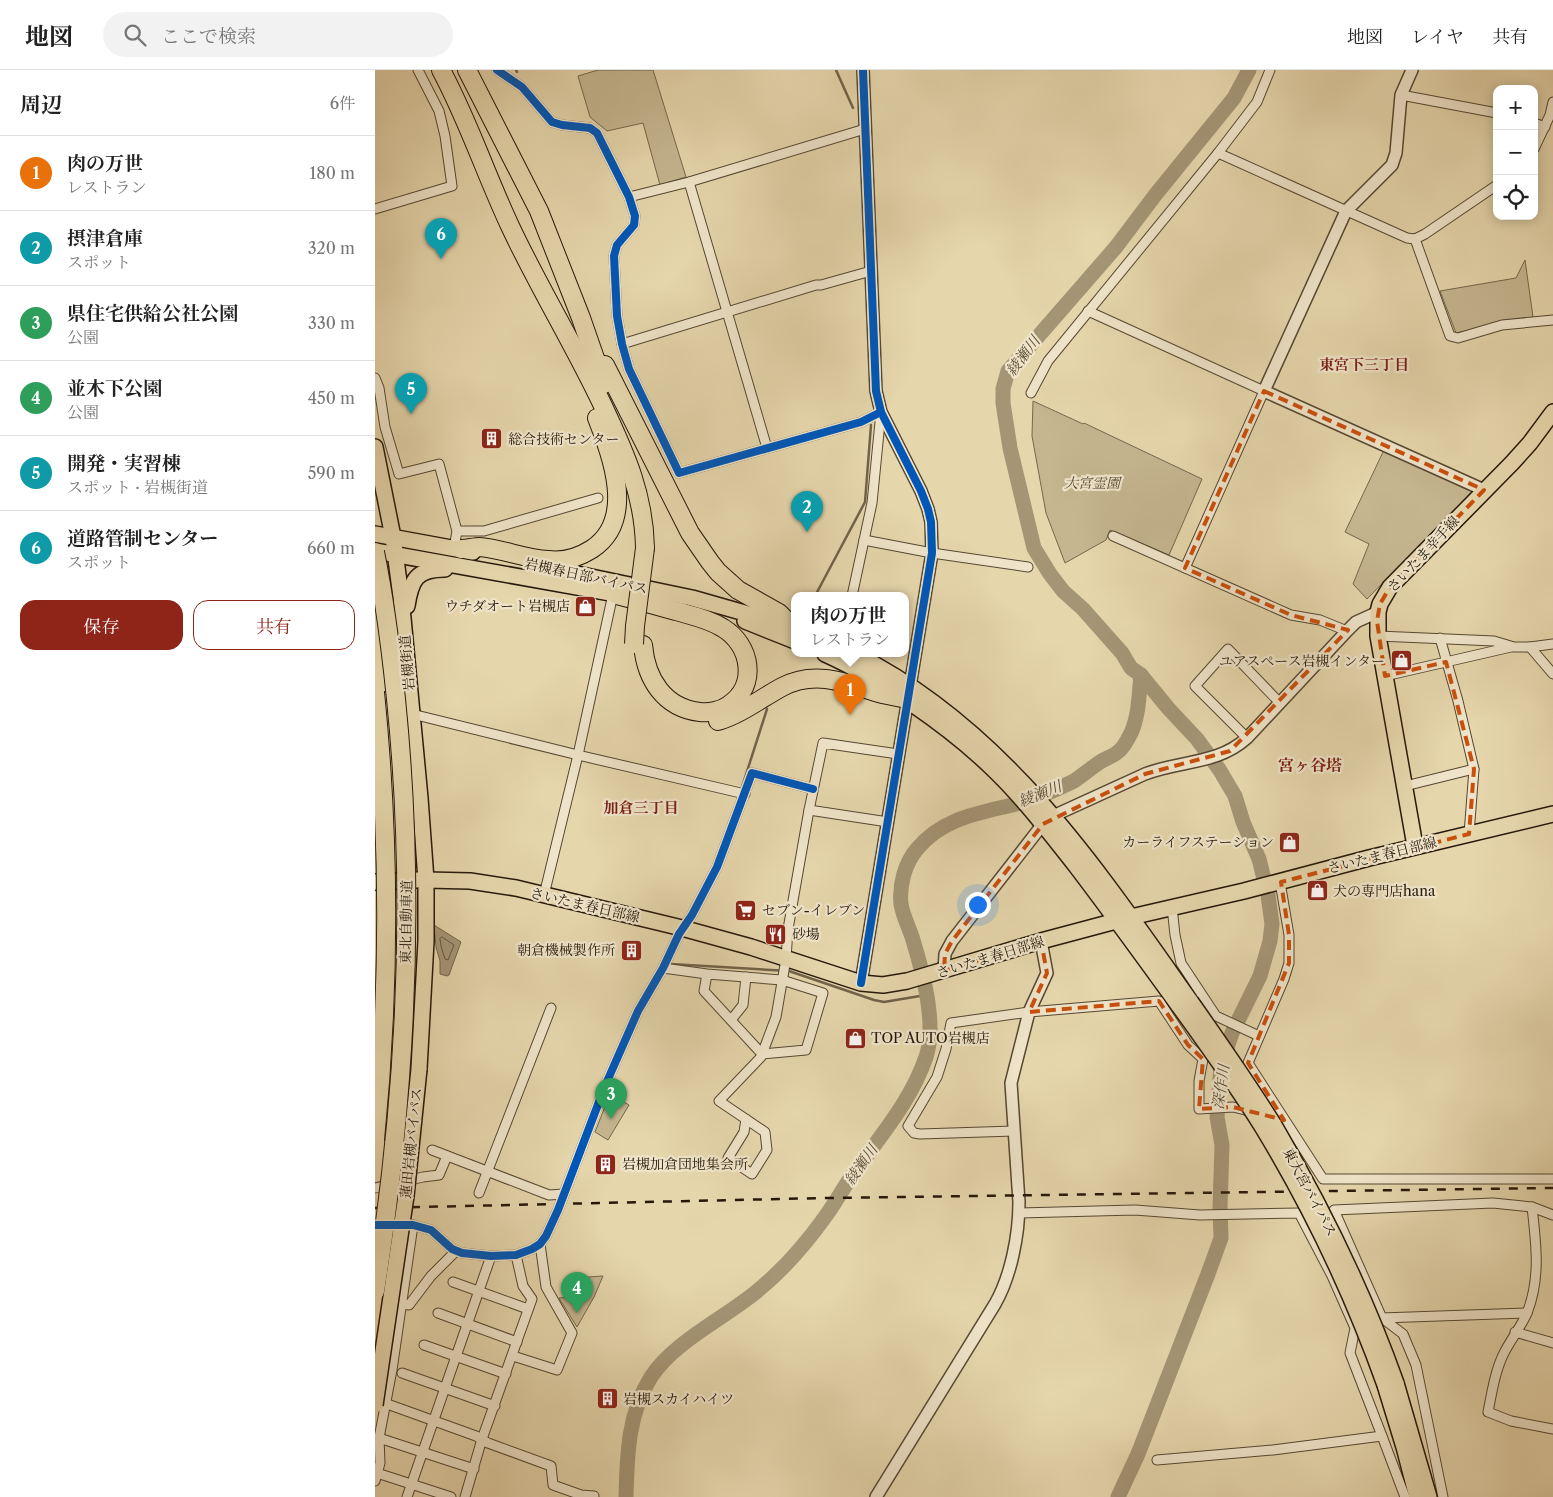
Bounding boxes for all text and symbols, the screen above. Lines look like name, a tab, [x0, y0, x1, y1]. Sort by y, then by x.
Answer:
search box	[103, 12, 453, 57]
icon: search	[121, 21, 149, 49]
text: 地図	[25, 22, 73, 51]
text: ここで検索	[161, 25, 256, 48]
text: 地図	[1347, 26, 1383, 48]
text: レイヤ	[1411, 26, 1464, 48]
text: 共有	[1492, 26, 1528, 48]
map controls	[1493, 85, 1538, 220]
button: +	[1493, 85, 1538, 130]
text: 周辺	[20, 92, 62, 117]
text: 6件	[330, 93, 355, 113]
button: −	[1493, 130, 1538, 175]
text: 肉の万世	[67, 152, 143, 175]
text: 1	[32, 163, 40, 183]
text: 180 m	[309, 163, 355, 183]
button: locate	[1493, 175, 1538, 220]
text: レストラン	[67, 177, 147, 197]
pin: 6	[425, 218, 457, 259]
text: 摂津倉庫	[67, 227, 143, 250]
text: 2	[31, 238, 41, 258]
text: 320 m	[308, 238, 355, 258]
text: スポット	[67, 252, 131, 272]
text: 県住宅供給公社公園	[67, 302, 238, 325]
text: 3	[31, 313, 41, 333]
text: 330 m	[308, 313, 355, 333]
text: 公園	[67, 327, 99, 347]
water label: 綾瀬川	[1001, 330, 1045, 379]
district label: 東宮下三丁目	[1319, 355, 1409, 374]
pin: 5	[395, 373, 427, 414]
text: 並木下公園	[67, 377, 162, 400]
text: 4	[31, 388, 41, 408]
text: 450 m	[308, 388, 355, 408]
text: 公園	[67, 402, 99, 422]
building icon: 総合技術センター	[480, 427, 504, 451]
place label: 総合技術センター	[508, 430, 619, 448]
text: 開発・実習棟	[67, 452, 181, 475]
text: 5	[32, 463, 40, 483]
text: 590 m	[308, 463, 355, 483]
park label: 大宮霊園	[1064, 474, 1122, 492]
text: スポット · 岩槻街道	[67, 477, 208, 497]
pin: 2	[791, 491, 823, 532]
street label: さいたま幸手線	[1383, 512, 1463, 596]
text: 道路管制センター	[67, 527, 218, 550]
text: 6	[31, 538, 41, 558]
text: 660 m	[307, 538, 355, 558]
text: スポット	[67, 552, 131, 572]
street label: 岩槻春日部バイパス	[523, 554, 649, 598]
popup	[791, 592, 909, 657]
shop icon: ウチダオート岩槻店	[574, 594, 598, 618]
place label: ウチダオート岩槻店	[445, 597, 570, 615]
button: 保存	[20, 600, 183, 650]
button: 共有	[193, 600, 355, 650]
text: 肉の万世	[810, 604, 886, 627]
text: レストラン	[810, 629, 890, 649]
street label: 岩槻街道	[396, 634, 418, 692]
shop icon: ユアスペース岩槻インター	[1389, 649, 1413, 673]
place label: ユアスペース岩槻インター	[1219, 652, 1385, 670]
pin: 1	[834, 674, 866, 715]
district label: 宮ヶ谷塔	[1278, 755, 1342, 775]
water label: 綾瀬川	[1015, 776, 1066, 811]
district label: 加倉三丁目	[603, 798, 679, 817]
shop icon: カーライフステーション	[1278, 830, 1302, 854]
place label: カーライフステーション	[1122, 833, 1274, 851]
street label: さいたま春日部線	[1325, 833, 1439, 877]
shop icon: 犬の専門店hana	[1305, 879, 1329, 903]
street label: 東北自動車道	[396, 880, 416, 964]
place label: 犬の専門店hana	[1333, 882, 1436, 900]
street label: さいたま春日部線	[528, 884, 642, 926]
your location	[965, 892, 991, 918]
supermarket icon: セブン-イレブン	[734, 898, 758, 922]
place label: セブン-イレブン	[762, 901, 865, 919]
restaurant icon: 砂場	[764, 922, 788, 946]
place label: 砂場	[792, 925, 820, 943]
street label: さいたま春日部線	[934, 932, 1046, 982]
building icon: 朝倉機械製作所	[619, 938, 643, 962]
place label: 朝倉機械製作所	[517, 941, 615, 959]
shop icon: TOP AUTO岩槻店	[843, 1026, 867, 1050]
place label: TOP AUTO岩槻店	[871, 1029, 990, 1047]
water label: 深作川	[1208, 1061, 1233, 1111]
pin: 3	[595, 1078, 627, 1119]
street label: 蓮田岩槻バイパス	[396, 1086, 426, 1200]
water label: 綾瀬川	[840, 1139, 882, 1189]
street label: 東大宮バイパス	[1279, 1145, 1341, 1239]
building icon: 岩槻加倉団地集会所	[594, 1152, 618, 1176]
place label: 岩槻加倉団地集会所	[622, 1155, 748, 1173]
pin: 4	[561, 1272, 593, 1313]
building icon: 岩槻スカイハイツ	[595, 1387, 619, 1411]
place label: 岩槻スカイハイツ	[623, 1390, 734, 1408]

